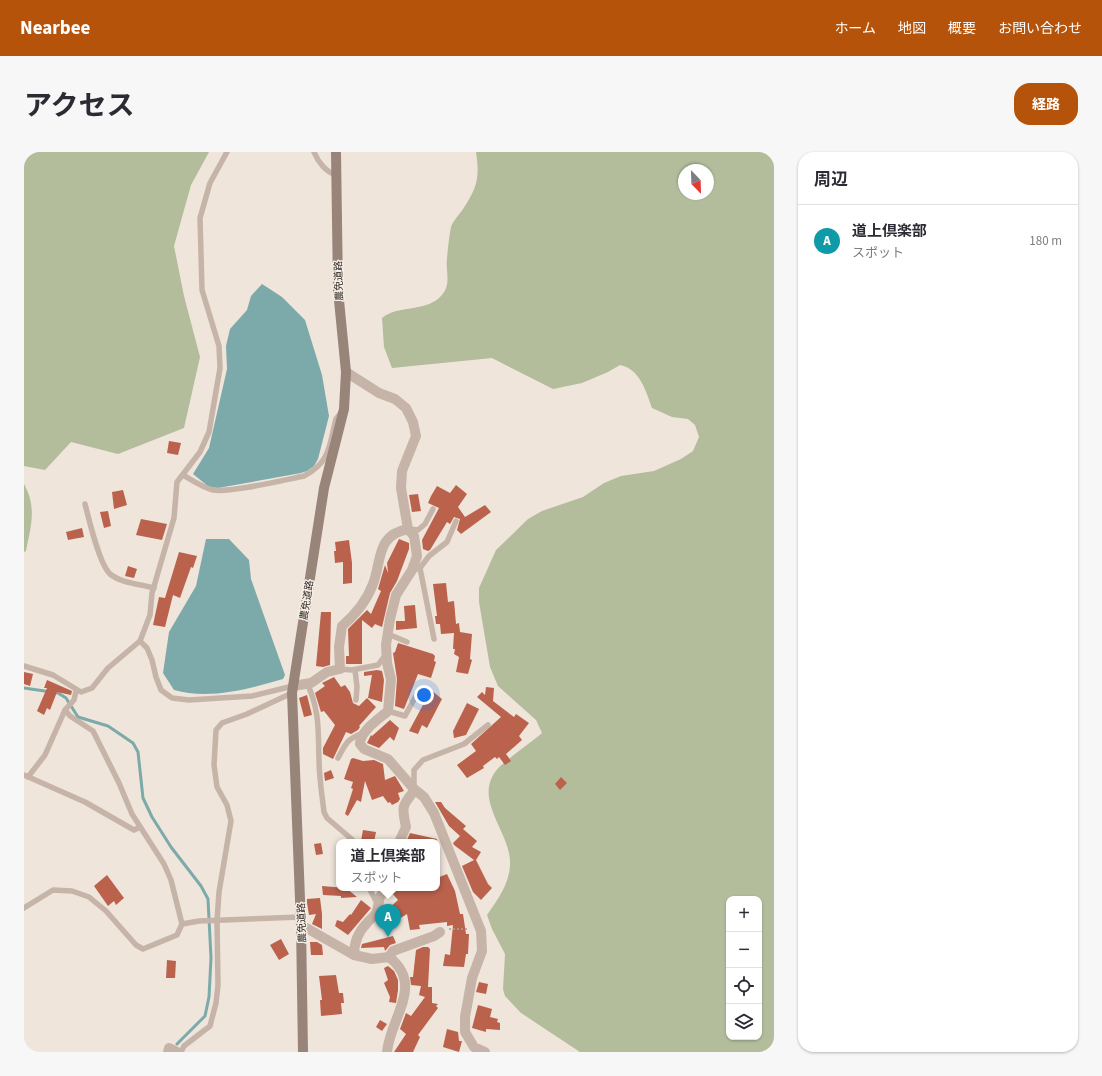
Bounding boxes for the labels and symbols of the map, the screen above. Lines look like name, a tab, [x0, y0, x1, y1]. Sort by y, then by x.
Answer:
north arrow	[678, 164, 714, 200]
street label: 農免道路	[331, 261, 347, 301]
street label: 農免道路	[297, 579, 317, 621]
your location	[414, 685, 434, 705]
street label: 農免道路	[294, 903, 310, 943]
pin: A	[375, 904, 401, 937]

